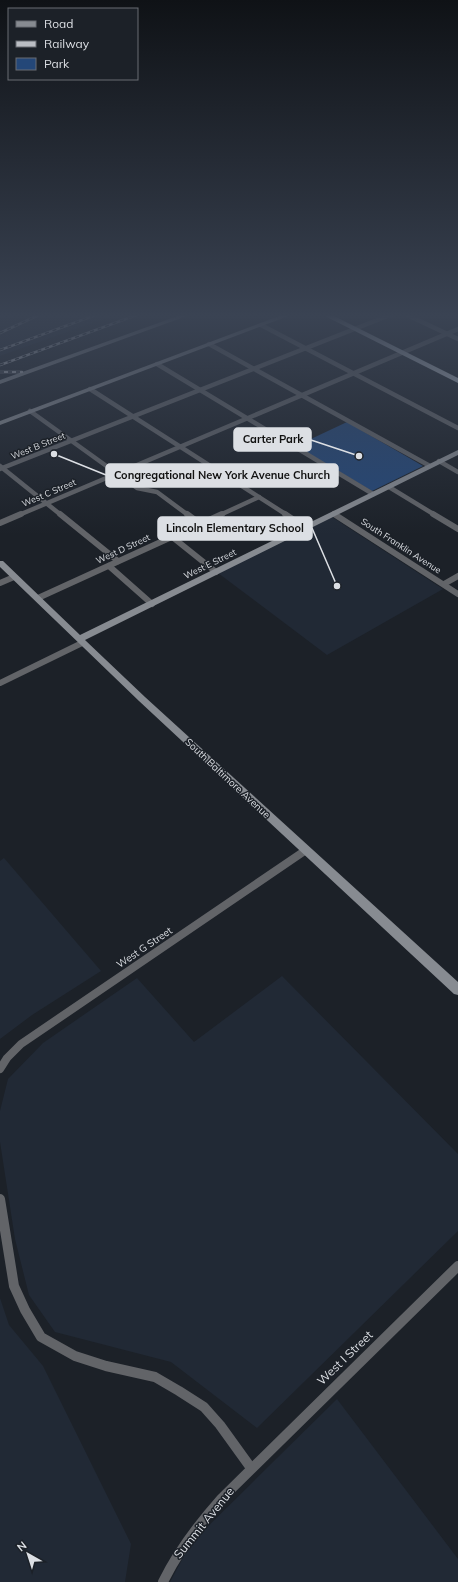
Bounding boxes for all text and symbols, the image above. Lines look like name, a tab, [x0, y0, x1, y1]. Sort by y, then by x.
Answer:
legend	[8, 8, 138, 80]
text: Road	[44, 16, 73, 31]
text: Railway	[44, 36, 90, 51]
text: Park	[44, 56, 70, 71]
callout: Carter Park	[234, 428, 311, 451]
street label: West B Street	[9, 430, 67, 461]
text: Carter Park	[243, 432, 304, 446]
callout: Congregational New York Avenue Church	[106, 464, 338, 487]
text: Congregational New York Avenue Church	[114, 468, 330, 482]
street label: West C Street	[20, 476, 78, 509]
street label: South Franklin Avenue	[359, 516, 444, 576]
callout: Lincoln Elementary School	[158, 517, 312, 540]
text: Lincoln Elementary School	[166, 521, 304, 535]
street label: West D Street	[94, 531, 152, 566]
street label: West E Street	[182, 546, 238, 581]
street label: South Baltimore Avenue	[182, 736, 273, 821]
street label: West G Street	[114, 924, 175, 971]
street label: West I Street	[314, 1327, 376, 1388]
street label: Summit Avenue	[170, 1484, 237, 1561]
north arrow	[8, 1534, 48, 1574]
text: N	[14, 1538, 29, 1554]

